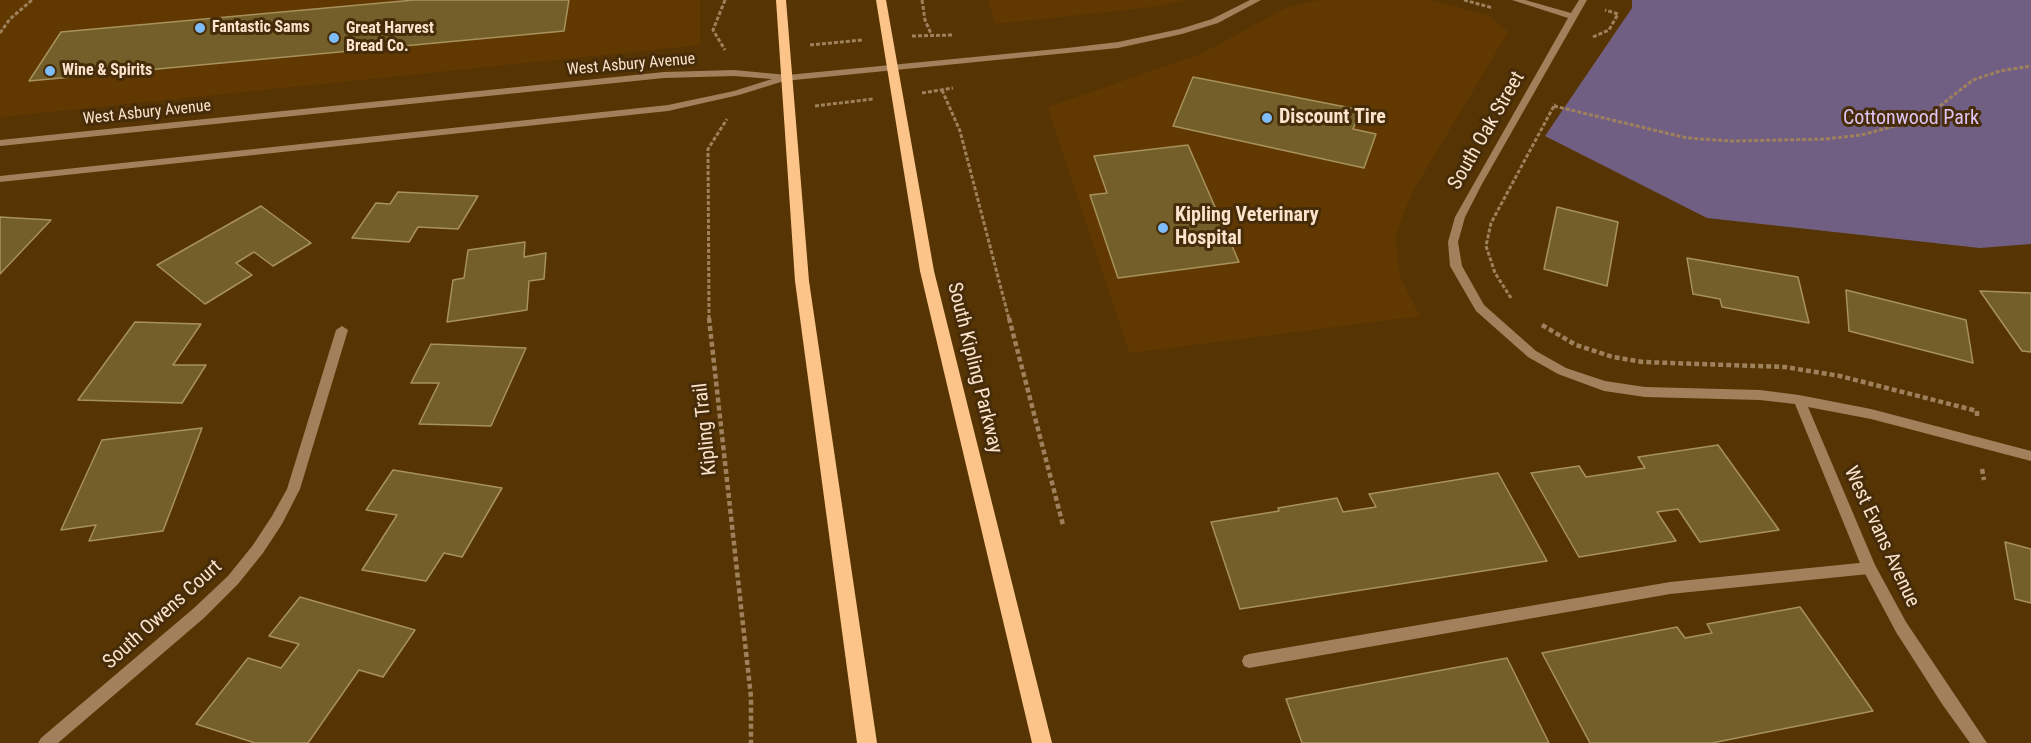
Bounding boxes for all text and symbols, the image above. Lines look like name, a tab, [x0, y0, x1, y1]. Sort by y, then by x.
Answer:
place label: Fantastic Sams	[212, 18, 310, 38]
place label: Great Harvest Bread Co.	[346, 19, 434, 57]
marker: Fantastic Sams	[193, 21, 207, 35]
marker: Great Harvest Bread Co.	[327, 31, 341, 45]
street label: West Asbury Avenue	[566, 50, 696, 80]
place label: Wine & Spirits	[62, 61, 152, 81]
marker: Wine & Spirits	[43, 64, 57, 78]
street label: South Oak Street	[1444, 68, 1530, 194]
street label: West Asbury Avenue	[82, 97, 212, 129]
place label: Discount Tire	[1279, 106, 1386, 130]
park label: Cottonwood Park	[1843, 107, 1979, 131]
marker: Discount Tire	[1260, 111, 1274, 125]
place label: Kipling Veterinary Hospital	[1175, 204, 1319, 251]
marker: Kipling Veterinary Hospital	[1156, 221, 1170, 235]
street label: South Kipling Parkway	[941, 280, 1007, 456]
street label: Kipling Trail	[689, 382, 723, 476]
street label: West Evans Avenue	[1838, 463, 1924, 611]
street label: South Owens Court	[99, 555, 227, 675]

